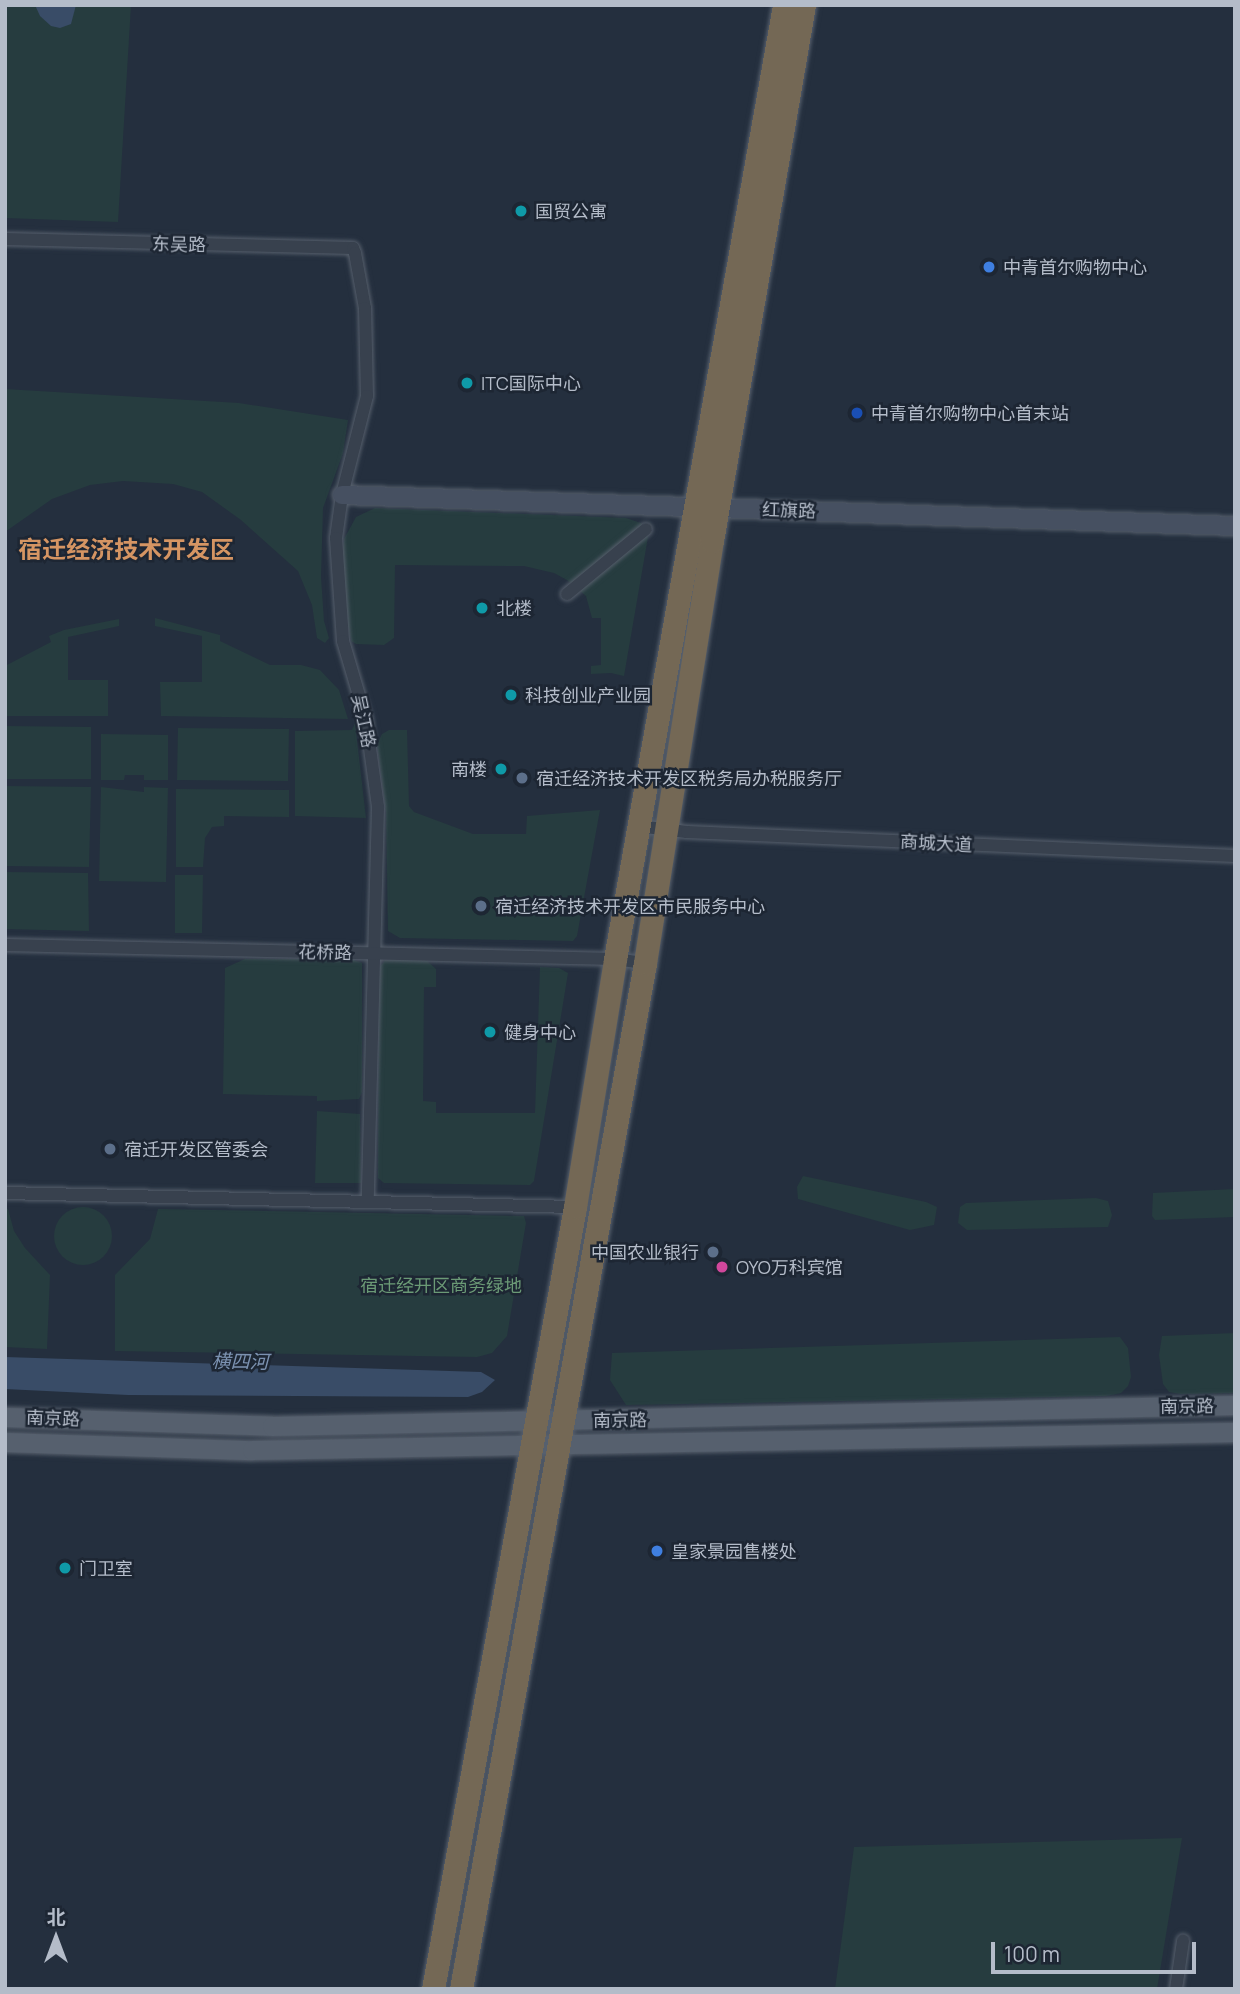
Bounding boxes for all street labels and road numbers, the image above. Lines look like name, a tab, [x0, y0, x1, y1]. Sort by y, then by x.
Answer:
street label: 东吴路	[152, 233, 206, 255]
street label: 红旗路	[762, 498, 816, 522]
street label: 吴江路	[348, 692, 380, 750]
street label: 商城大道	[899, 830, 973, 856]
street label: 花桥路	[298, 941, 352, 963]
street label: 南京路	[1160, 1395, 1214, 1417]
street label: 南京路	[26, 1406, 80, 1430]
street label: 南京路	[593, 1409, 647, 1431]

